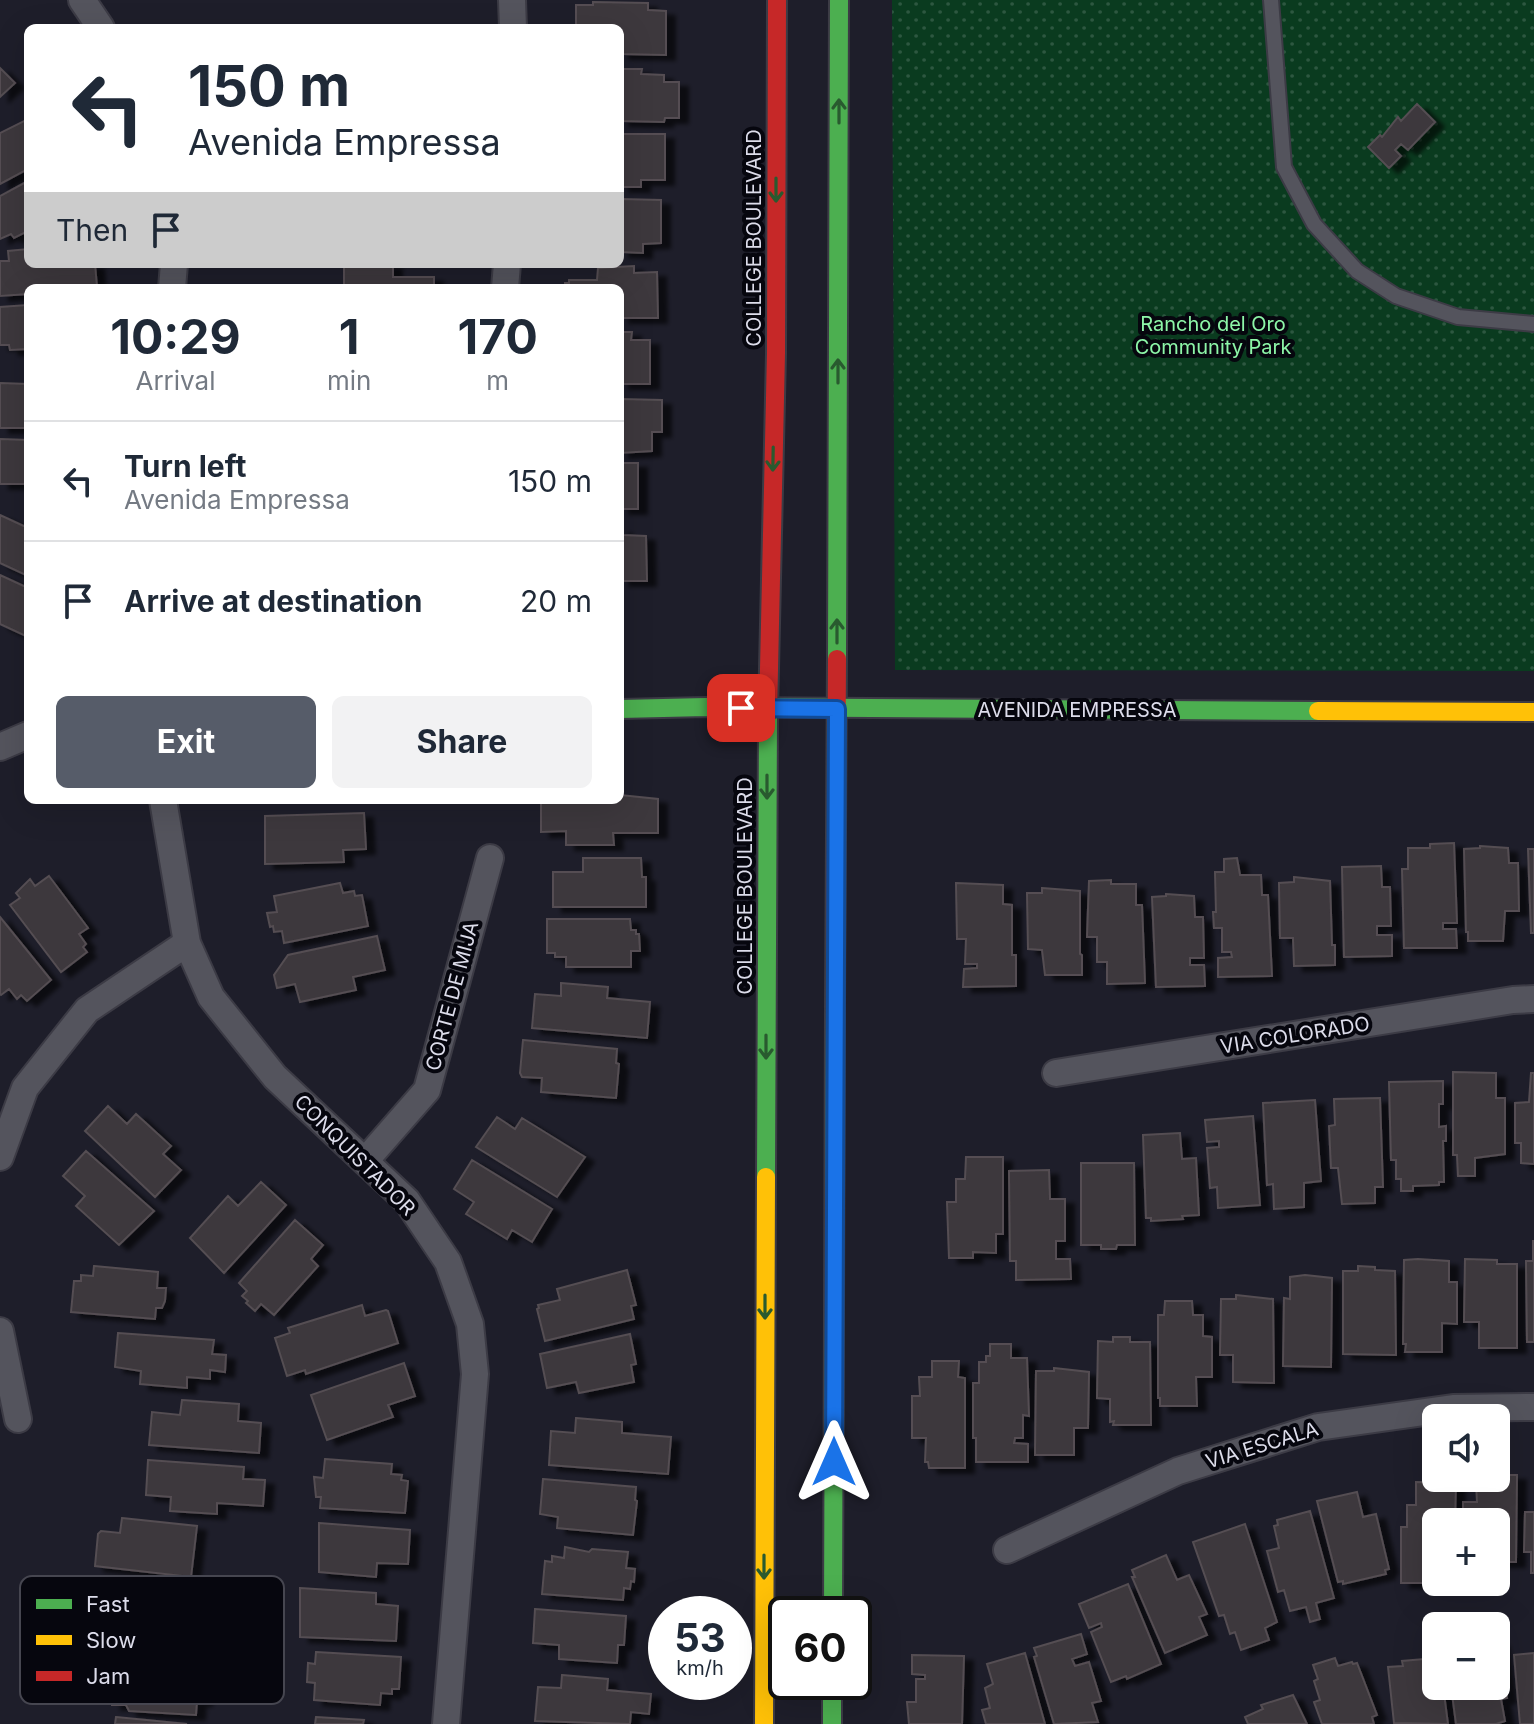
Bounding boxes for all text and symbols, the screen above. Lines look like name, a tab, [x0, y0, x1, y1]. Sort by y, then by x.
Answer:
text: 150 m	[188, 52, 350, 120]
icon: left	[56, 56, 160, 160]
one-way arrow	[831, 98, 846, 125]
text: Avenida Empressa	[188, 120, 501, 164]
street label: COLLEGE BOULEVARD	[742, 129, 766, 347]
one-way arrow	[769, 176, 784, 203]
icon: arrive	[144, 208, 188, 252]
text: Then	[56, 212, 128, 248]
text: 10:29	[110, 307, 241, 366]
text: 1	[339, 307, 359, 366]
text: 170	[458, 307, 538, 366]
park label: Rancho del Oro Community Park	[1135, 312, 1291, 359]
one-way arrow	[830, 358, 846, 385]
text: Arrival	[135, 365, 215, 396]
text: min	[327, 365, 371, 396]
text: m	[486, 365, 509, 396]
one-way arrow	[766, 445, 781, 472]
text: Turn left	[124, 448, 246, 484]
icon: left	[56, 459, 100, 503]
text: 150 m	[508, 463, 592, 499]
text: Avenida Empressa	[124, 484, 350, 515]
icon: arrive	[56, 579, 100, 623]
text: Arrive at destination	[124, 583, 422, 619]
text: 20 m	[520, 583, 592, 619]
one-way arrow	[829, 618, 845, 645]
pin	[707, 674, 775, 742]
icon: arrive	[719, 686, 763, 730]
button: Exit	[56, 696, 316, 788]
button: Share	[332, 696, 592, 788]
street label: AVENIDA EMPRESSA	[977, 698, 1177, 722]
one-way arrow	[759, 773, 775, 800]
street label: COLLEGE BOULEVARD	[733, 777, 757, 995]
street label: CORTE DE MIJA	[421, 918, 484, 1073]
street label: VIA COLORADO	[1219, 1011, 1371, 1059]
one-way arrow	[758, 1033, 774, 1060]
street label: CONQUISTADOR	[290, 1090, 420, 1220]
one-way arrow	[757, 1293, 773, 1320]
map controls	[1422, 1404, 1510, 1700]
button: sound	[1422, 1404, 1510, 1492]
street label: VIA ESCALA	[1203, 1416, 1321, 1474]
position arrow	[792, 1420, 876, 1504]
button: +	[1422, 1508, 1510, 1596]
one-way arrow	[756, 1553, 772, 1580]
legend	[20, 1576, 284, 1704]
text: Fast	[86, 1591, 130, 1617]
speed limit sign: 60	[768, 1596, 872, 1700]
button: −	[1422, 1612, 1510, 1700]
text: 53	[674, 1613, 726, 1662]
text: Slow	[86, 1627, 136, 1653]
text: km/h	[676, 1656, 724, 1680]
text: Jam	[86, 1663, 130, 1689]

